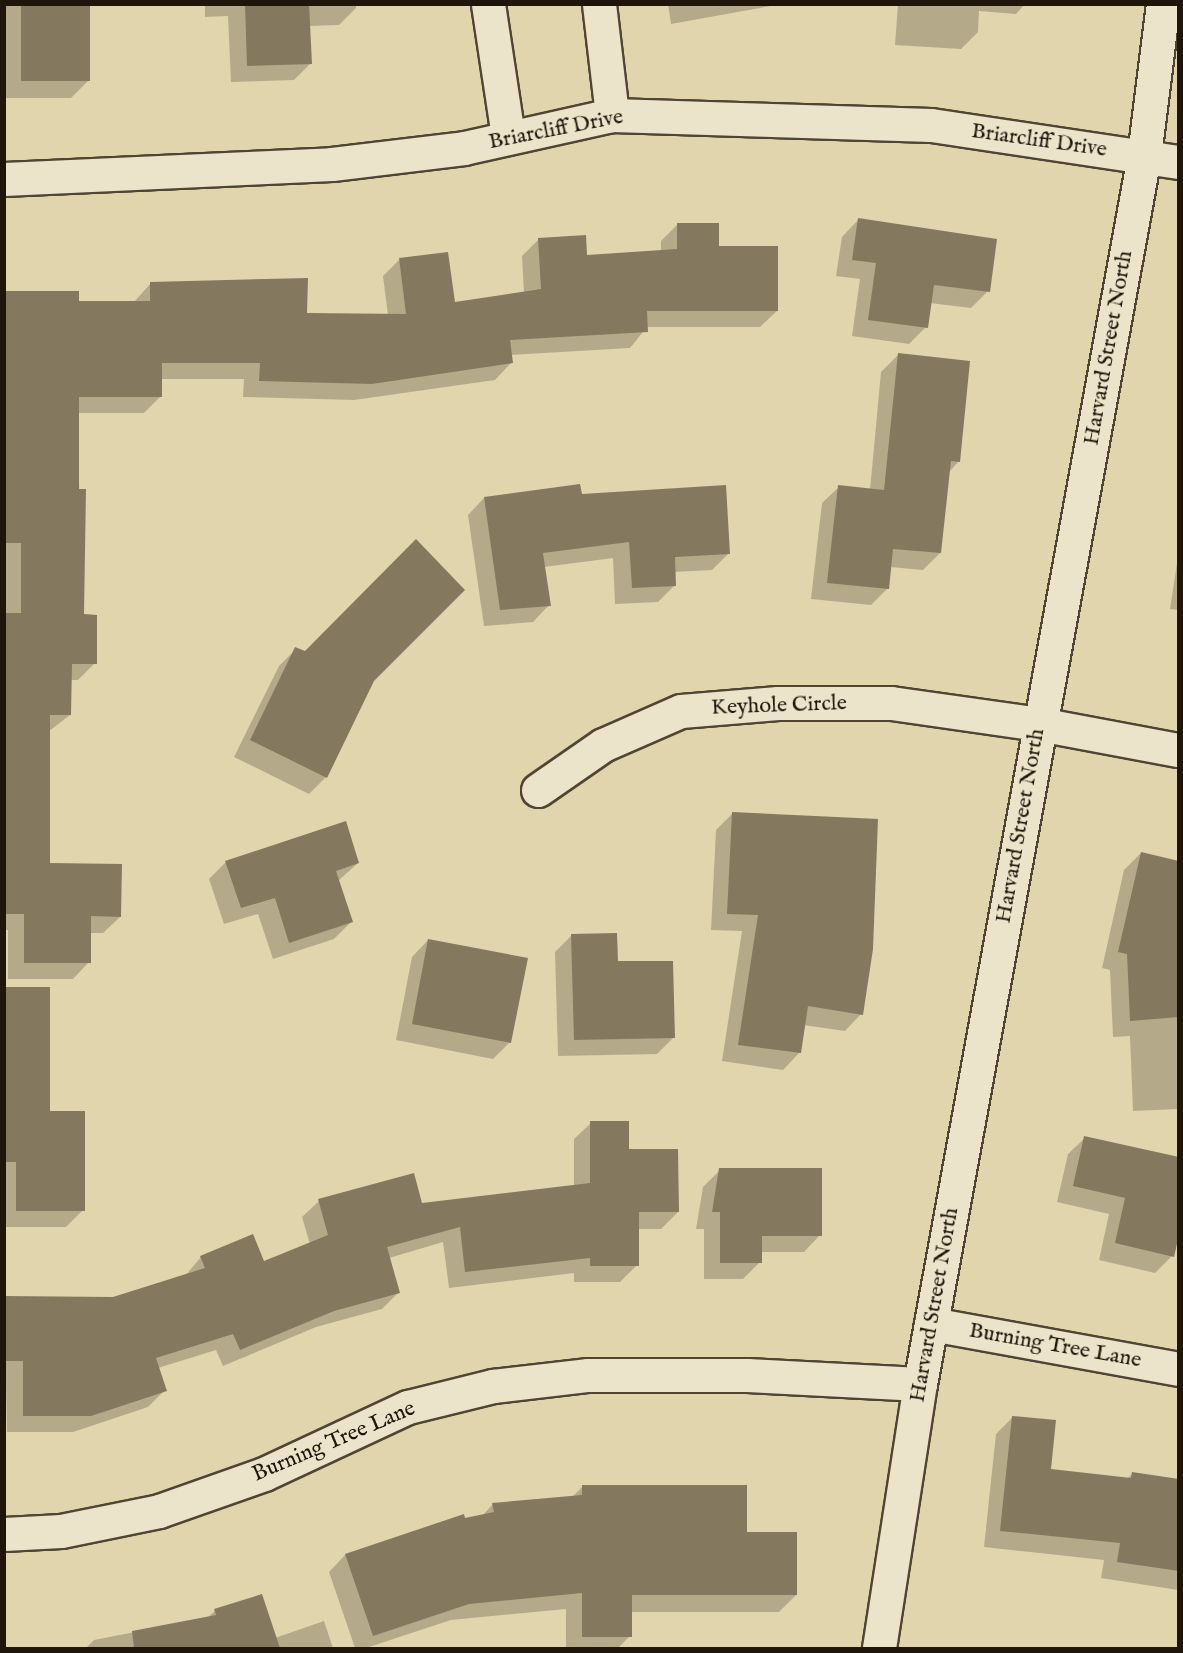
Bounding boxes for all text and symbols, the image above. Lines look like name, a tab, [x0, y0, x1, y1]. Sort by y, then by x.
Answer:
street label: Briarcliff Drive	[486, 104, 626, 156]
street label: Briarcliff Drive	[970, 118, 1108, 164]
street label: Harvard Street North	[1079, 249, 1139, 447]
street label: Keyhole Circle	[711, 690, 847, 722]
street label: Harvard Street North	[991, 727, 1051, 925]
street label: Harvard Street North	[905, 1206, 965, 1404]
street label: Burning Tree Lane	[967, 1318, 1143, 1374]
street label: Burning Tree Lane	[249, 1396, 419, 1488]

